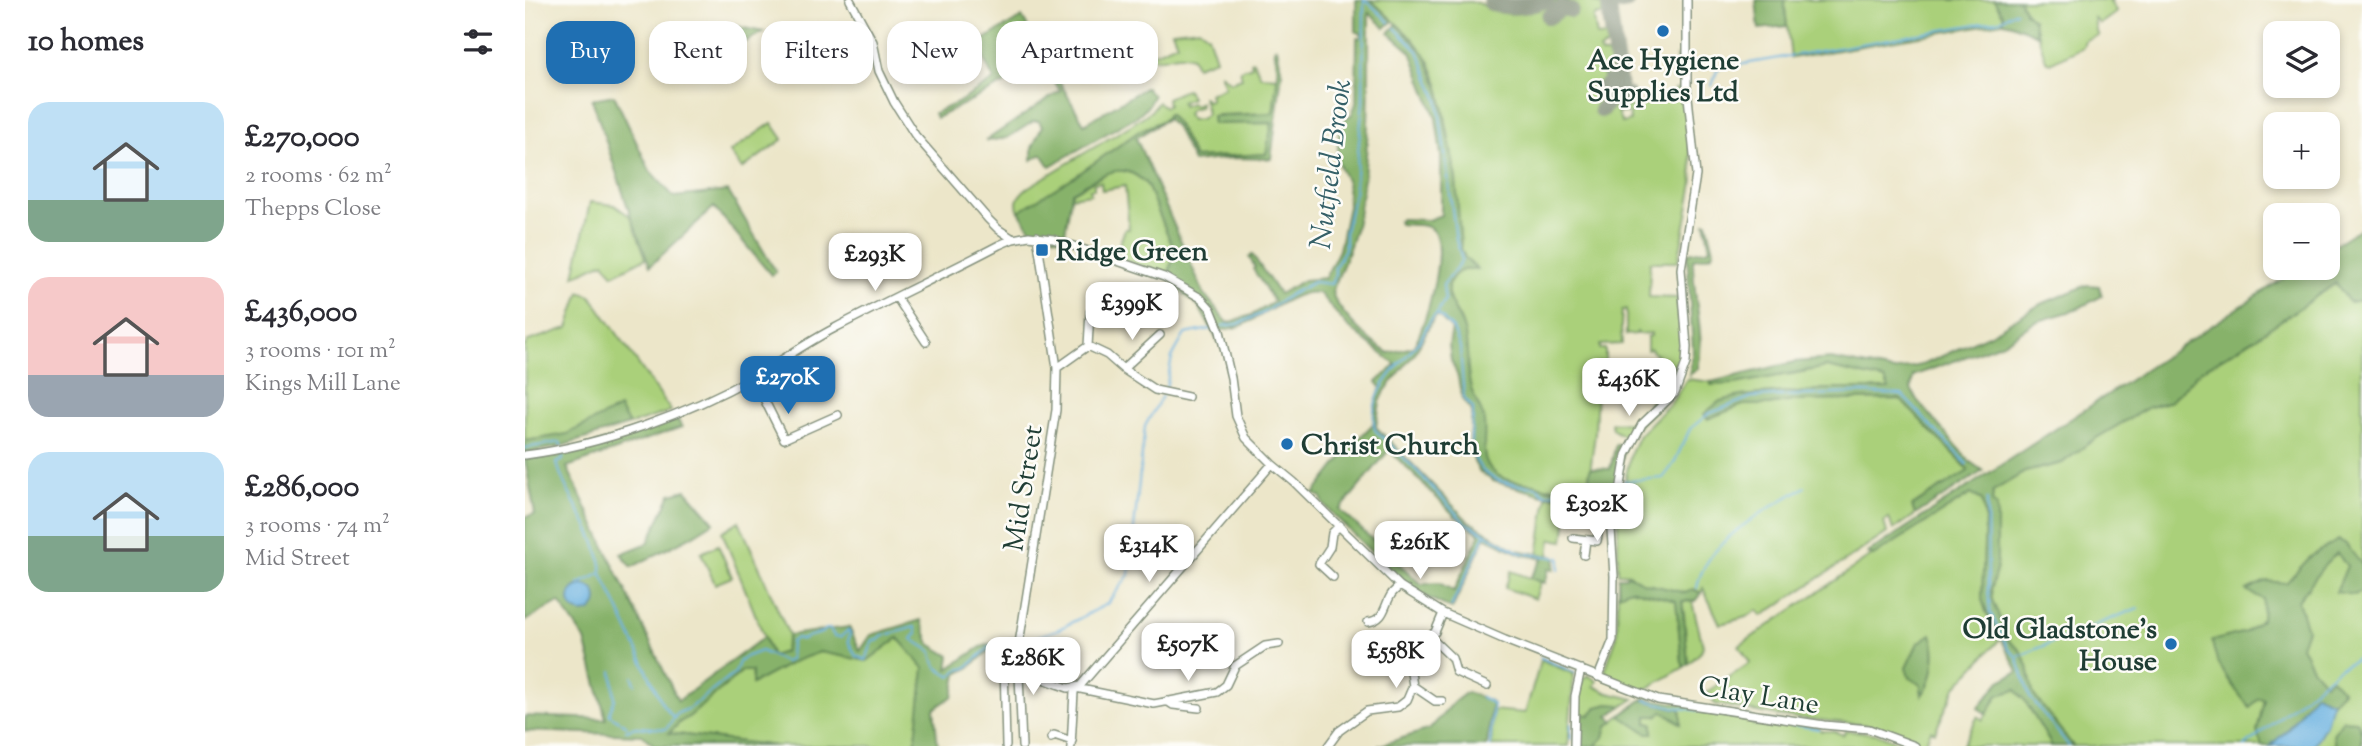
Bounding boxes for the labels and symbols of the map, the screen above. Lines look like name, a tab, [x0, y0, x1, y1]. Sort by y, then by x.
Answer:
marker: Ace Hygiene Supplies Ltd	[1655, 23, 1671, 39]
place label: Ace Hygiene Supplies Ltd	[1587, 42, 1739, 114]
water label: Nutfield Brook	[1301, 77, 1364, 252]
pin: £293K	[826, 233, 924, 293]
place label: Ridge Green	[1056, 233, 1208, 273]
marker: Ridge Green	[1034, 242, 1050, 258]
pin: £399K	[1083, 282, 1181, 342]
pin: £270K	[739, 356, 837, 416]
pin: £436K	[1580, 358, 1678, 418]
street label: Mid Street	[995, 422, 1055, 555]
place label: Christ Church	[1301, 427, 1480, 467]
marker: Christ Church	[1279, 436, 1295, 452]
pin: £302K	[1548, 484, 1646, 543]
pin: £261K	[1371, 522, 1469, 581]
pin: £314K	[1100, 524, 1198, 584]
place label: Old Gladstone's House	[1962, 611, 2157, 683]
pin: £507K	[1139, 624, 1237, 683]
pin: £558K	[1347, 630, 1445, 690]
marker: Old Gladstone's House	[2163, 636, 2179, 652]
pin: £286K	[984, 638, 1082, 697]
street label: Clay Lane	[1695, 668, 1822, 726]

